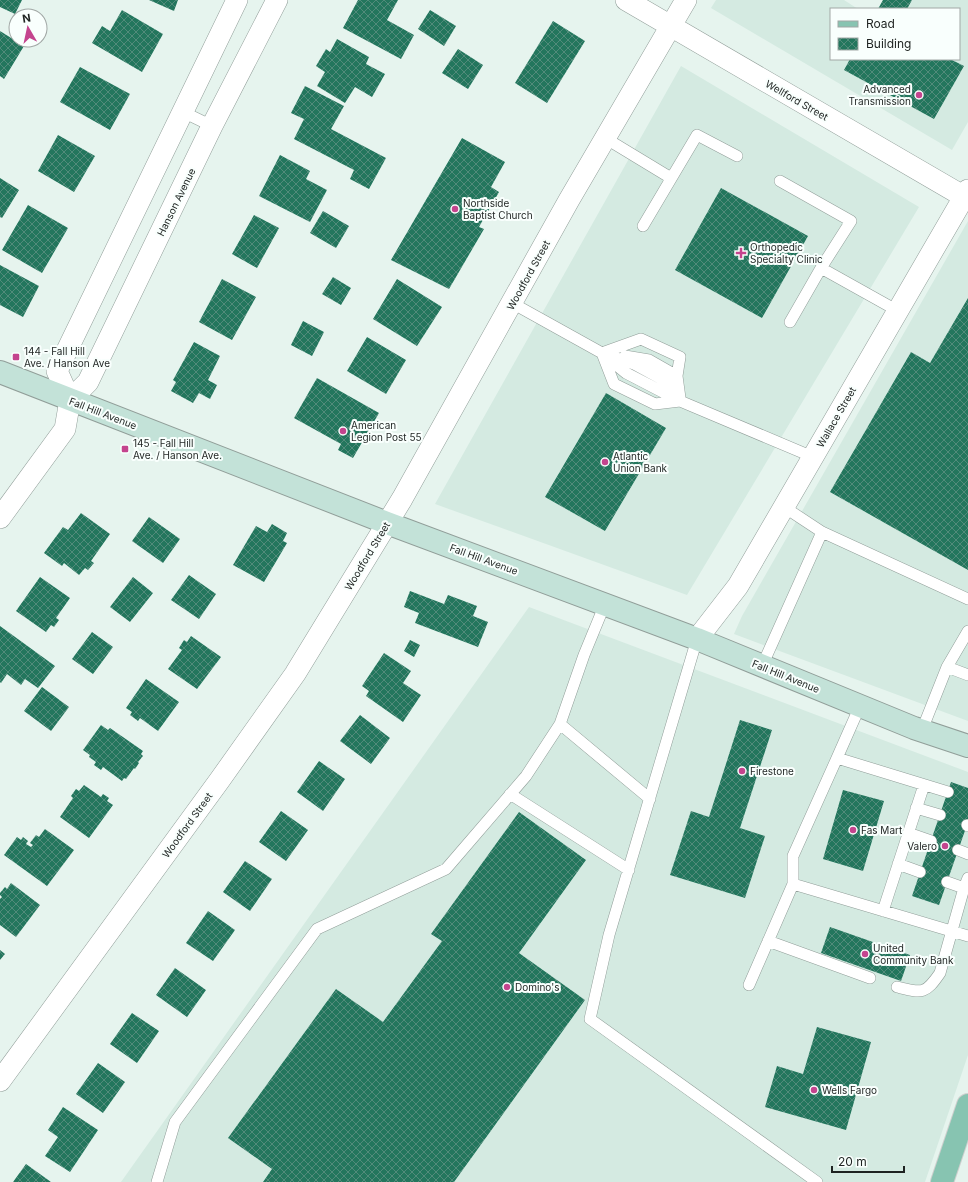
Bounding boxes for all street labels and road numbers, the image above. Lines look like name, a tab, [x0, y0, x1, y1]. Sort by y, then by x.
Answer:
street label: Wellford Street	[764, 77, 831, 123]
street label: Hanson Avenue	[154, 166, 198, 238]
street label: Woodford Street	[504, 238, 552, 312]
street label: Wallace Street	[814, 384, 859, 449]
street label: Fall Hill Avenue	[67, 395, 139, 431]
street label: Woodford Street	[342, 519, 393, 592]
street label: Fall Hill Avenue	[448, 541, 520, 577]
street label: Fall Hill Avenue	[751, 657, 822, 695]
street label: Woodford Street	[159, 789, 215, 860]

